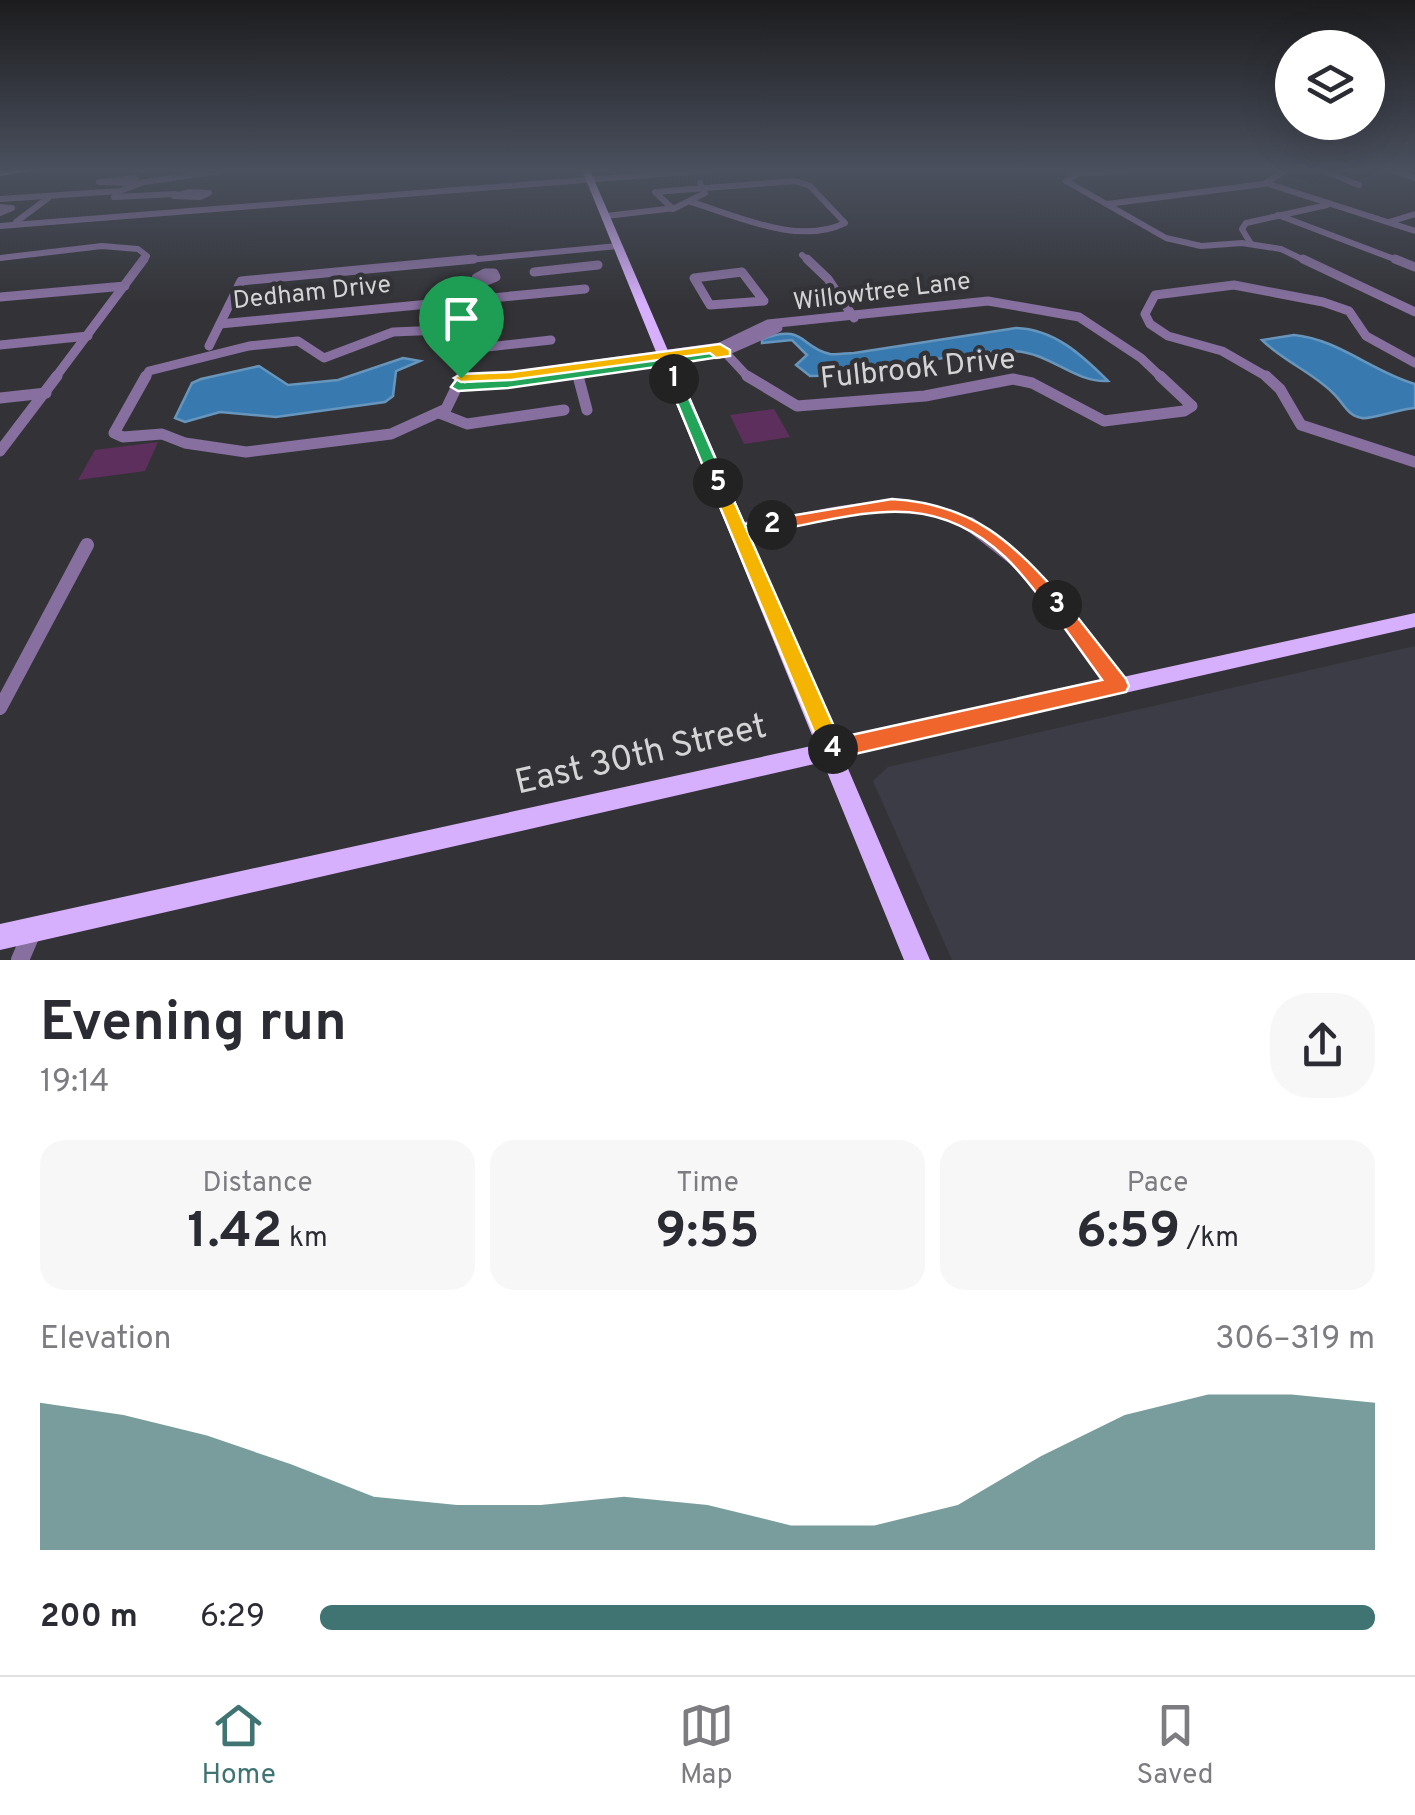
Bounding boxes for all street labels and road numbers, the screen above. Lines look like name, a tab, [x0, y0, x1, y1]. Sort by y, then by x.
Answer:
street label: Willowtree Lane	[792, 266, 972, 320]
street label: Dedham Drive	[231, 270, 393, 318]
street label: Fulbrook Drive	[819, 341, 1017, 399]
street label: East 30th Street	[511, 706, 771, 806]

